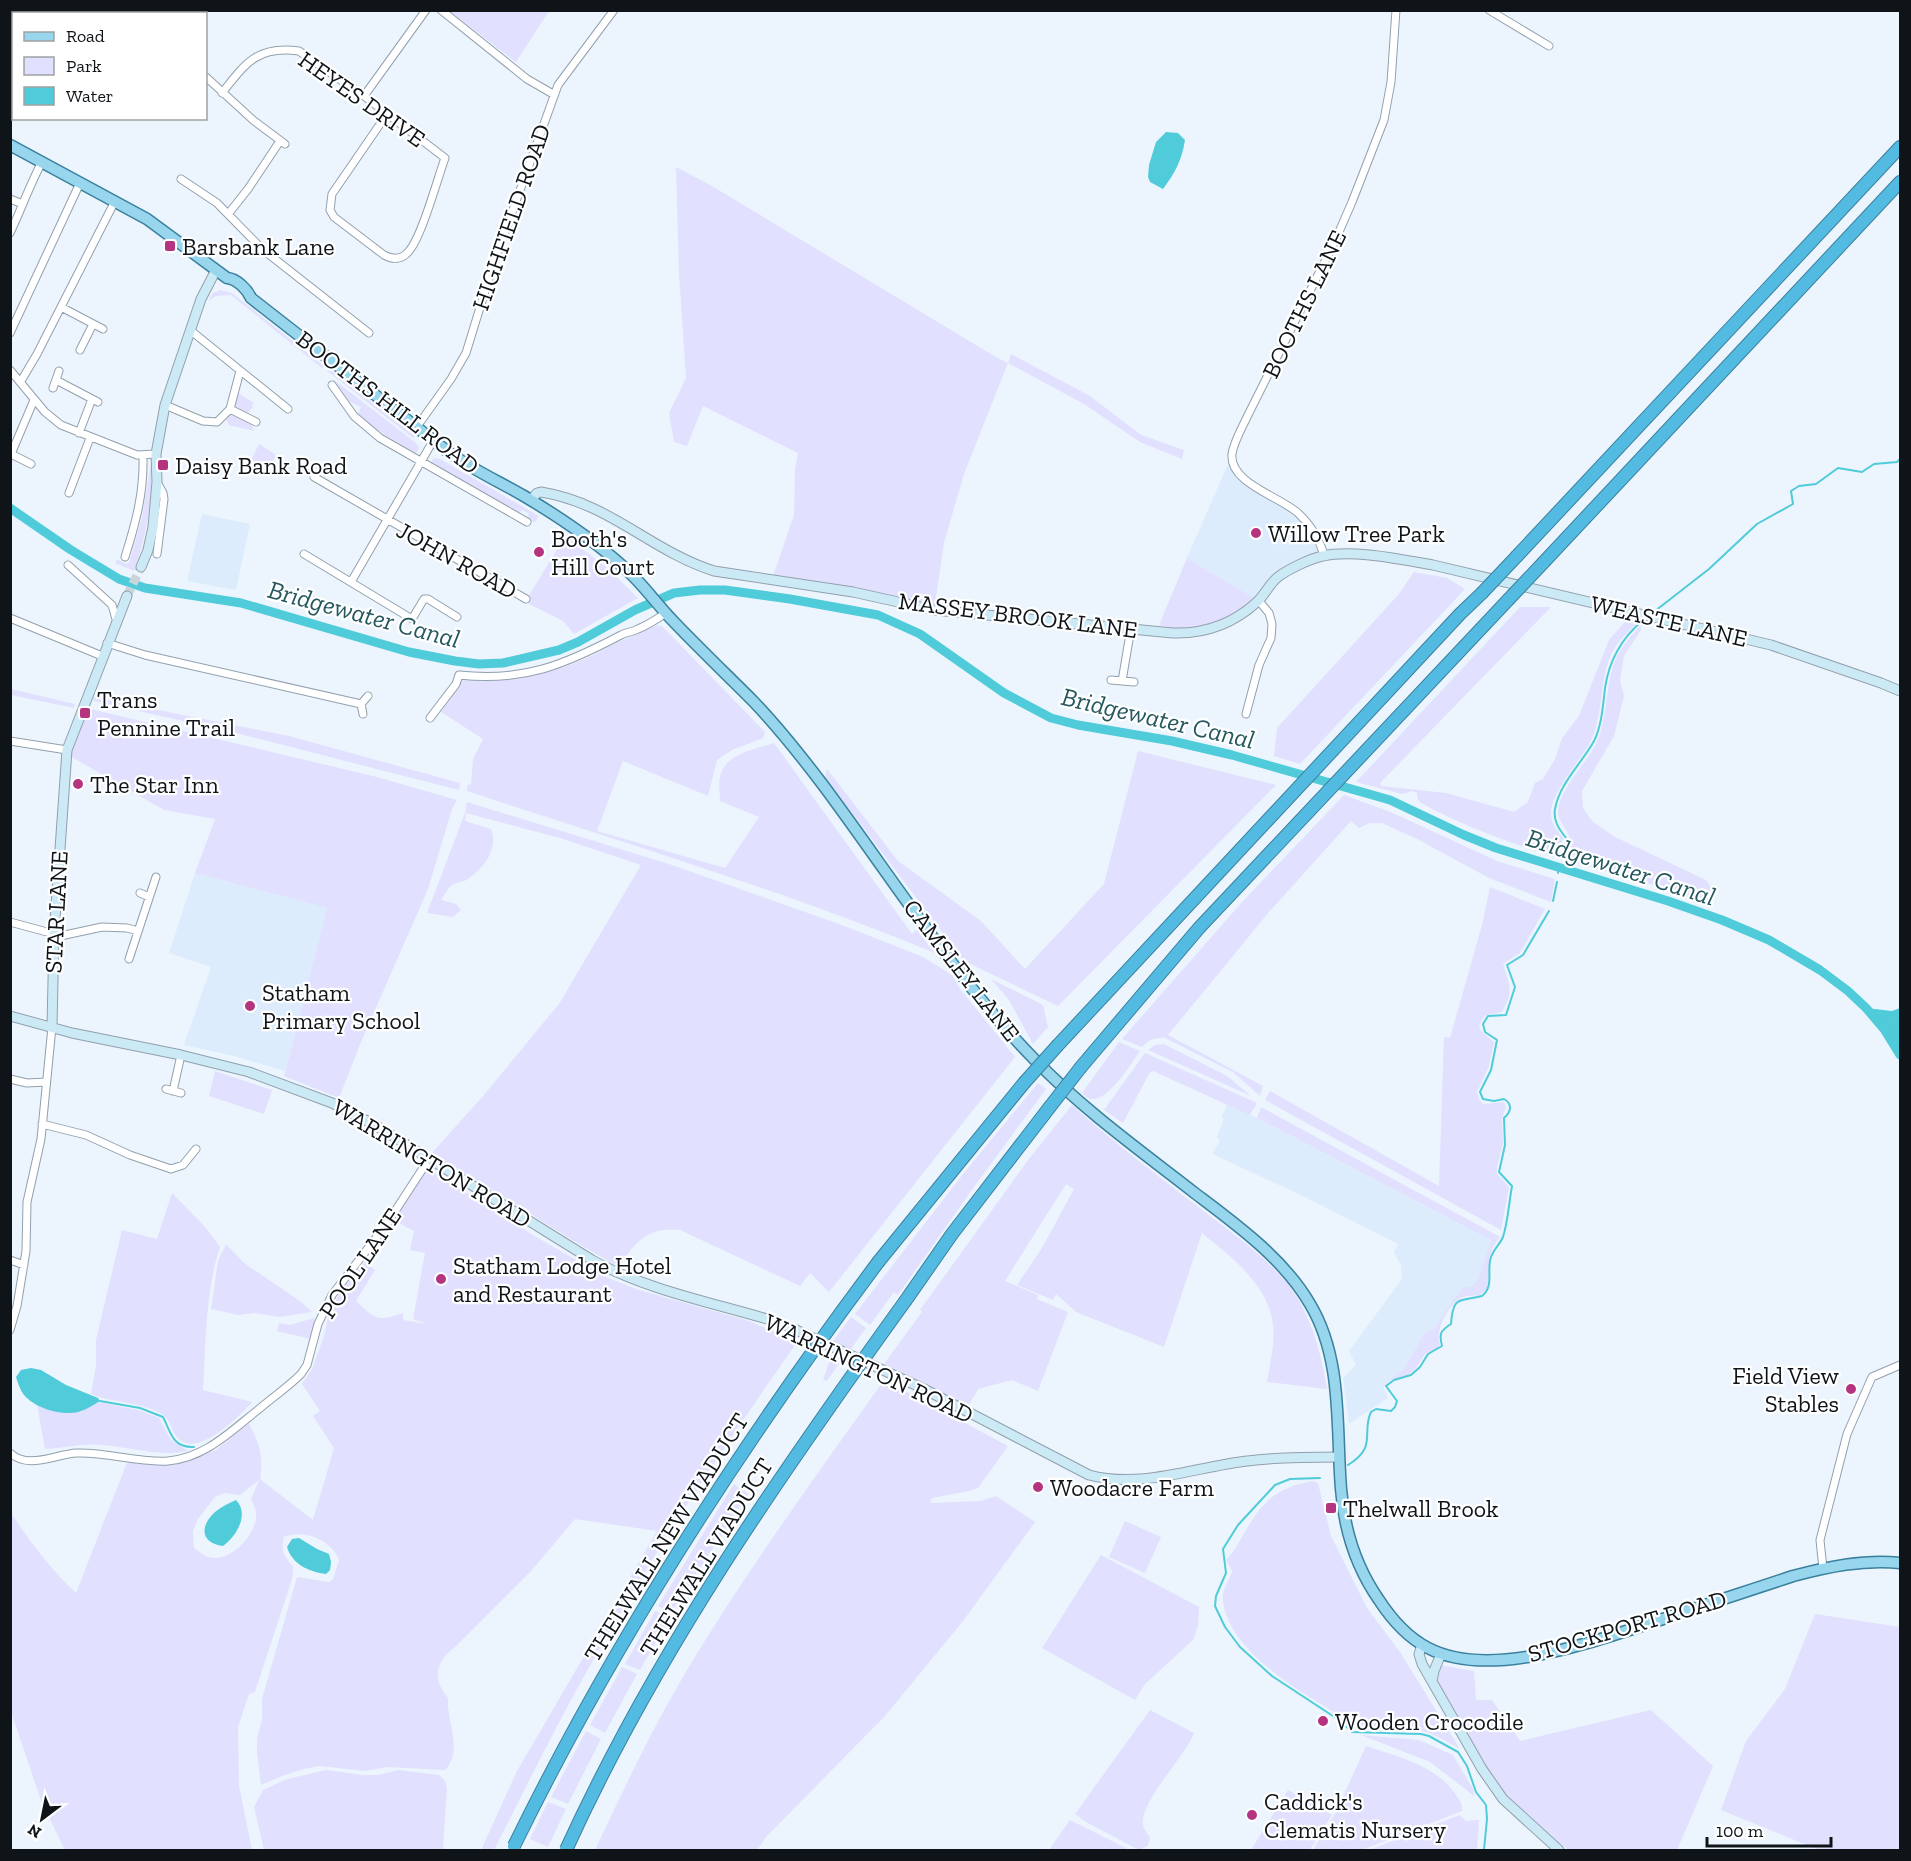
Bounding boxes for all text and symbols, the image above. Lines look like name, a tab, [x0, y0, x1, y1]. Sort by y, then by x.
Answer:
legend	[12, 12, 207, 120]
text: Road	[66, 25, 105, 47]
street label: HEYES DRIVE	[293, 45, 431, 153]
text: Park	[66, 55, 102, 77]
text: Water	[66, 85, 113, 107]
street label: HIGHFIELD ROAD	[466, 120, 556, 314]
street label: BOOTHS LANE	[1256, 225, 1352, 383]
place label: Barsbank Lane	[182, 232, 334, 261]
marker: Barsbank Lane	[163, 239, 177, 253]
street label: BOOTHS HILL ROAD	[291, 324, 485, 480]
place label: Daisy Bank Road	[175, 451, 347, 480]
marker: Daisy Bank Road	[156, 458, 170, 472]
street label: JOHN ROAD	[392, 515, 522, 605]
place label: Willow Tree Park	[1268, 519, 1445, 548]
place label: Booth's Hill Court	[551, 524, 654, 581]
marker: Willow Tree Park	[1249, 526, 1263, 540]
marker: Booth's Hill Court	[532, 545, 546, 559]
water label: Bridgewater Canal	[265, 573, 463, 655]
street label: MASSEY BROOK LANE	[897, 586, 1139, 644]
street label: WEASTE LANE	[1588, 589, 1750, 653]
water label: Bridgewater Canal	[1058, 680, 1258, 756]
place label: Trans Pennine Trail	[97, 685, 235, 742]
marker: Trans Pennine Trail	[78, 706, 92, 720]
place label: The Star Inn	[90, 770, 219, 799]
marker: The Star Inn	[71, 777, 85, 791]
water label: Bridgewater Canal	[1522, 821, 1720, 913]
street label: STAR LANE	[38, 850, 74, 974]
street label: CAMSLEY LANE	[898, 893, 1026, 1047]
place label: Statham Primary School	[262, 978, 420, 1035]
marker: Statham Primary School	[243, 999, 257, 1013]
street label: WARRINGTON ROAD	[327, 1092, 537, 1234]
street label: POOL LANE	[313, 1202, 407, 1324]
place label: Statham Lodge Hotel and Restaurant	[453, 1251, 671, 1308]
marker: Statham Lodge Hotel and Restaurant	[434, 1272, 448, 1286]
street label: WARRINGTON ROAD	[760, 1307, 978, 1429]
place label: Field View Stables	[1732, 1361, 1840, 1418]
marker: Field View Stables	[1844, 1382, 1858, 1396]
street label: THELWALL NEW VIADUCT	[577, 1407, 755, 1667]
street label: THELWALL VIADUCT	[633, 1452, 779, 1662]
place label: Woodacre Farm	[1050, 1473, 1214, 1502]
marker: Woodacre Farm	[1031, 1480, 1045, 1494]
place label: Thelwall Brook	[1343, 1494, 1499, 1523]
marker: Thelwall Brook	[1324, 1501, 1338, 1515]
street label: STOCKPORT ROAD	[1524, 1584, 1730, 1668]
place label: Wooden Crocodile	[1335, 1707, 1523, 1736]
marker: Wooden Crocodile	[1316, 1714, 1330, 1728]
place label: Caddick's Clematis Nursery	[1264, 1787, 1447, 1844]
north arrow	[12, 1789, 72, 1849]
marker: Caddick's Clematis Nursery	[1245, 1808, 1259, 1822]
scale bar	[1707, 1810, 1832, 1848]
text: N	[24, 1820, 45, 1843]
text: 100 m	[1716, 1820, 1764, 1842]

